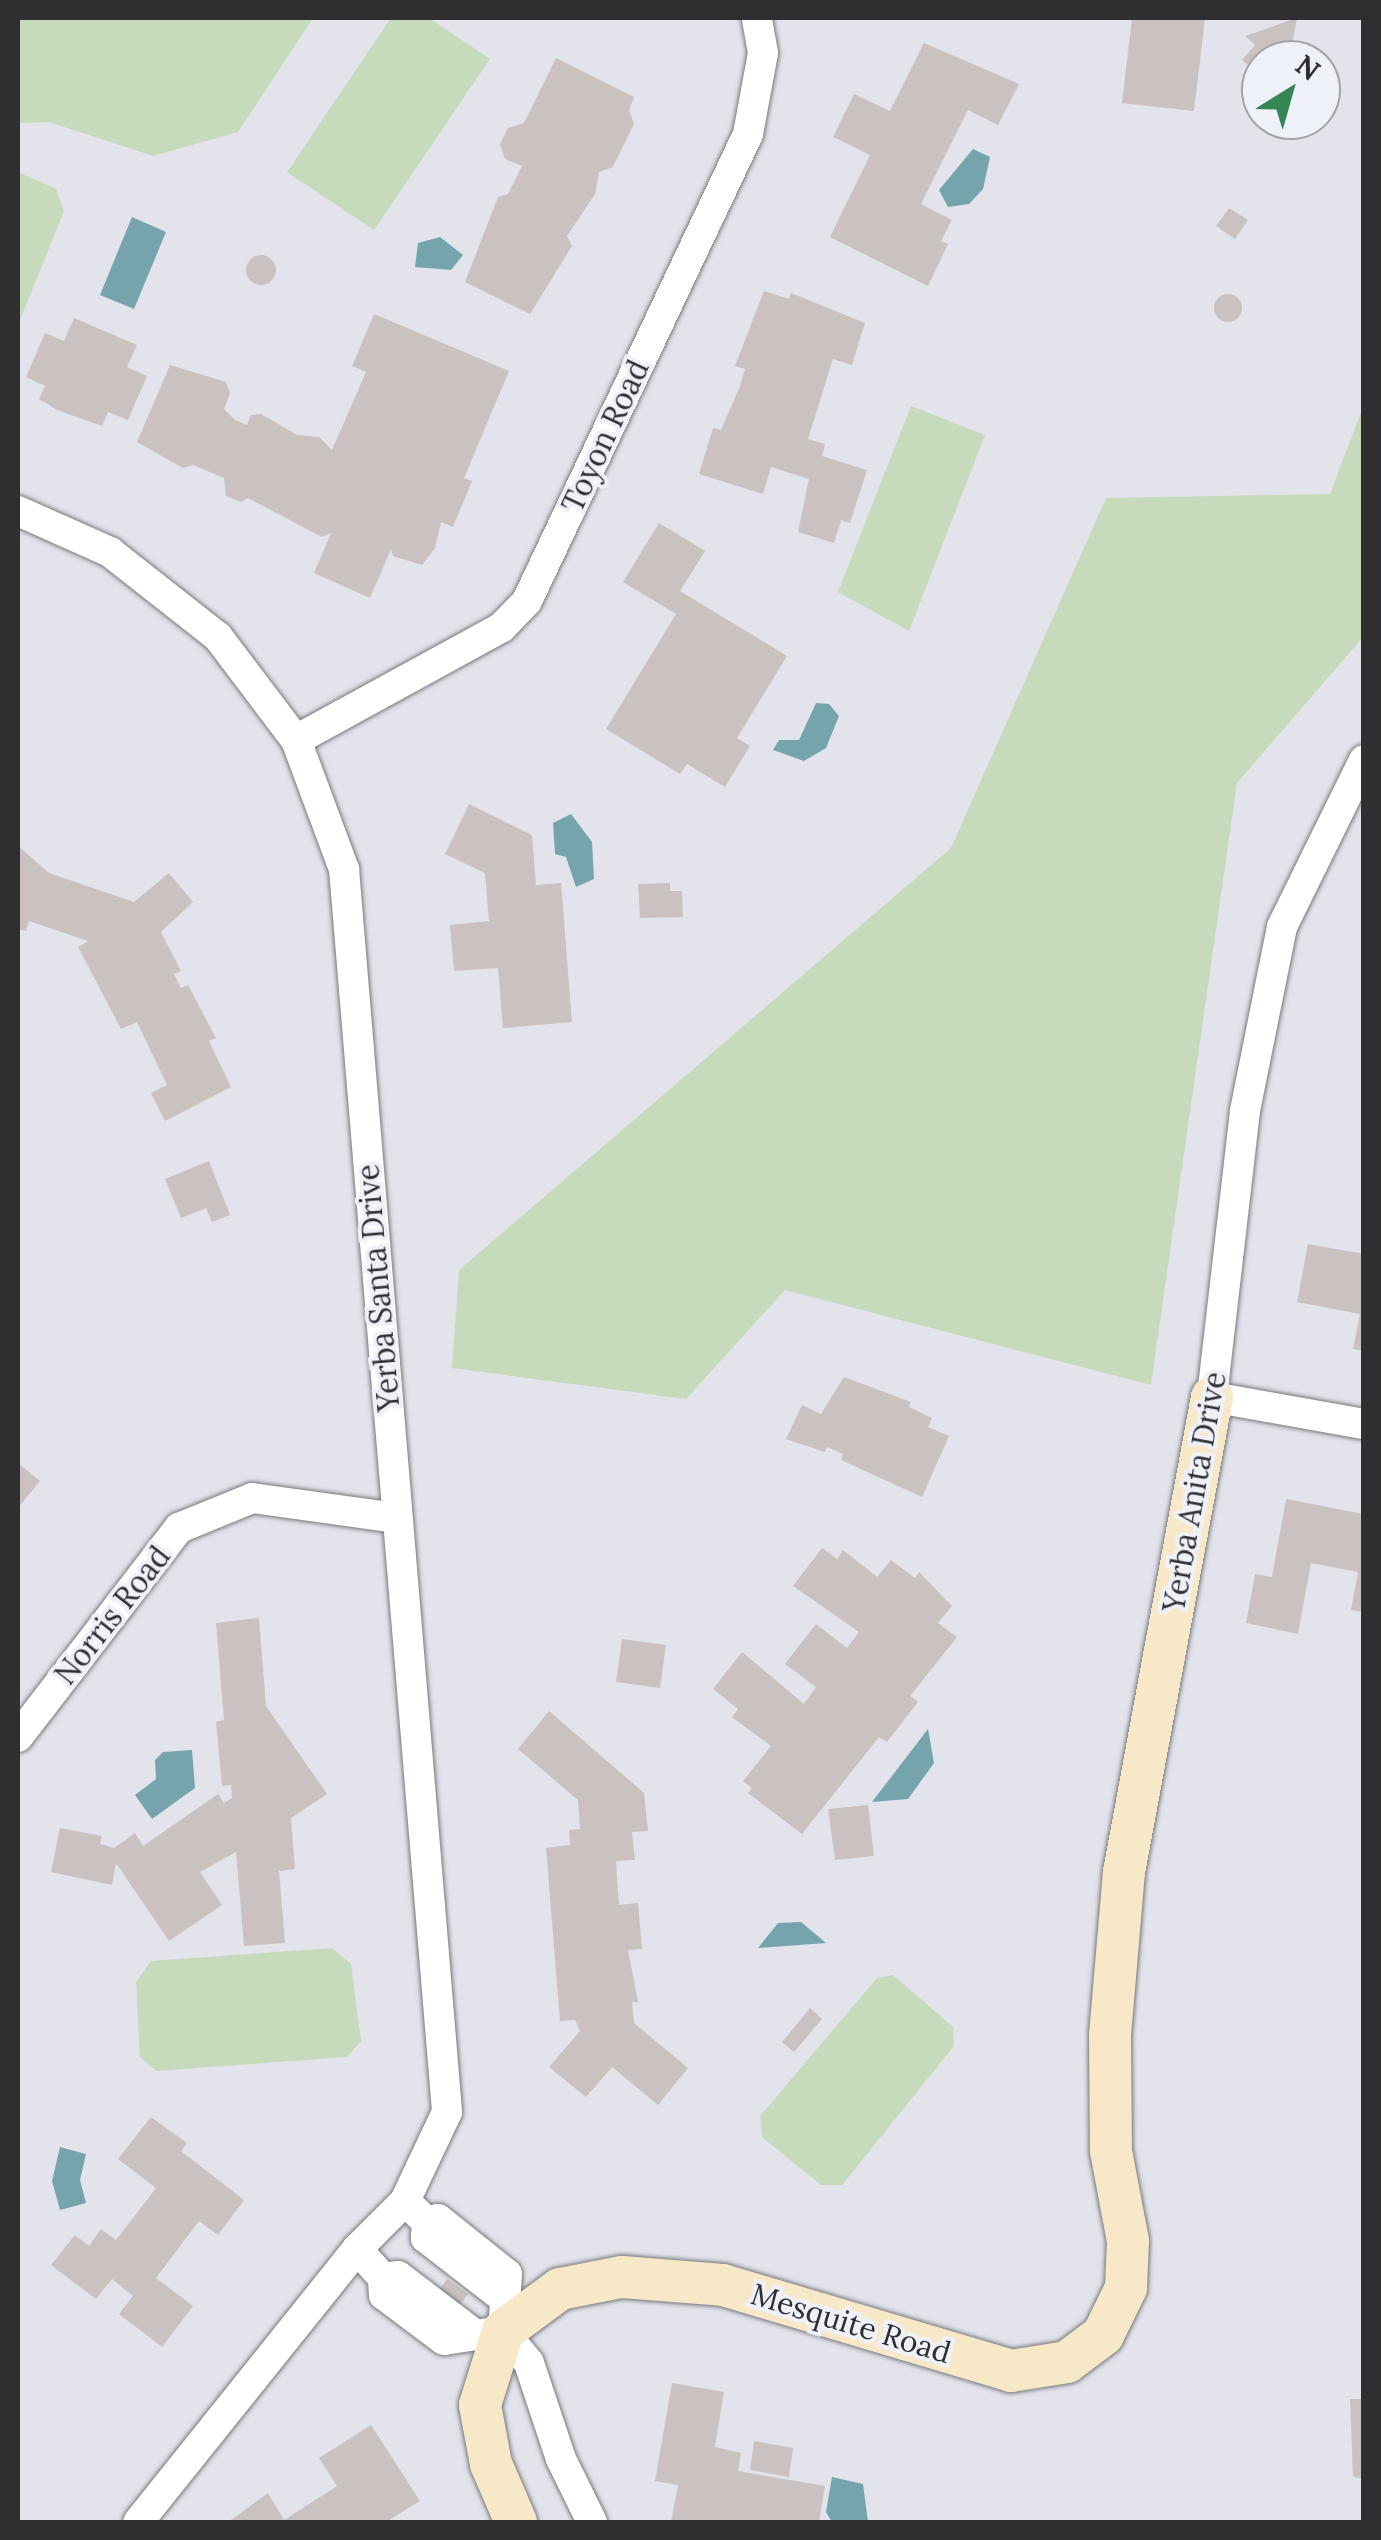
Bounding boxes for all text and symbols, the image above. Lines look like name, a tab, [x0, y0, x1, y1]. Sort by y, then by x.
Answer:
north arrow	[1241, 40, 1341, 140]
text: N	[1288, 47, 1327, 89]
street label: Toyon Road	[554, 354, 656, 518]
street label: Yerba Santa Drive	[349, 1163, 407, 1413]
street label: Yerba Anita Drive	[1155, 1369, 1233, 1615]
street label: Norris Road	[47, 1539, 177, 1691]
street label: Mesquite Road	[747, 2276, 955, 2370]

